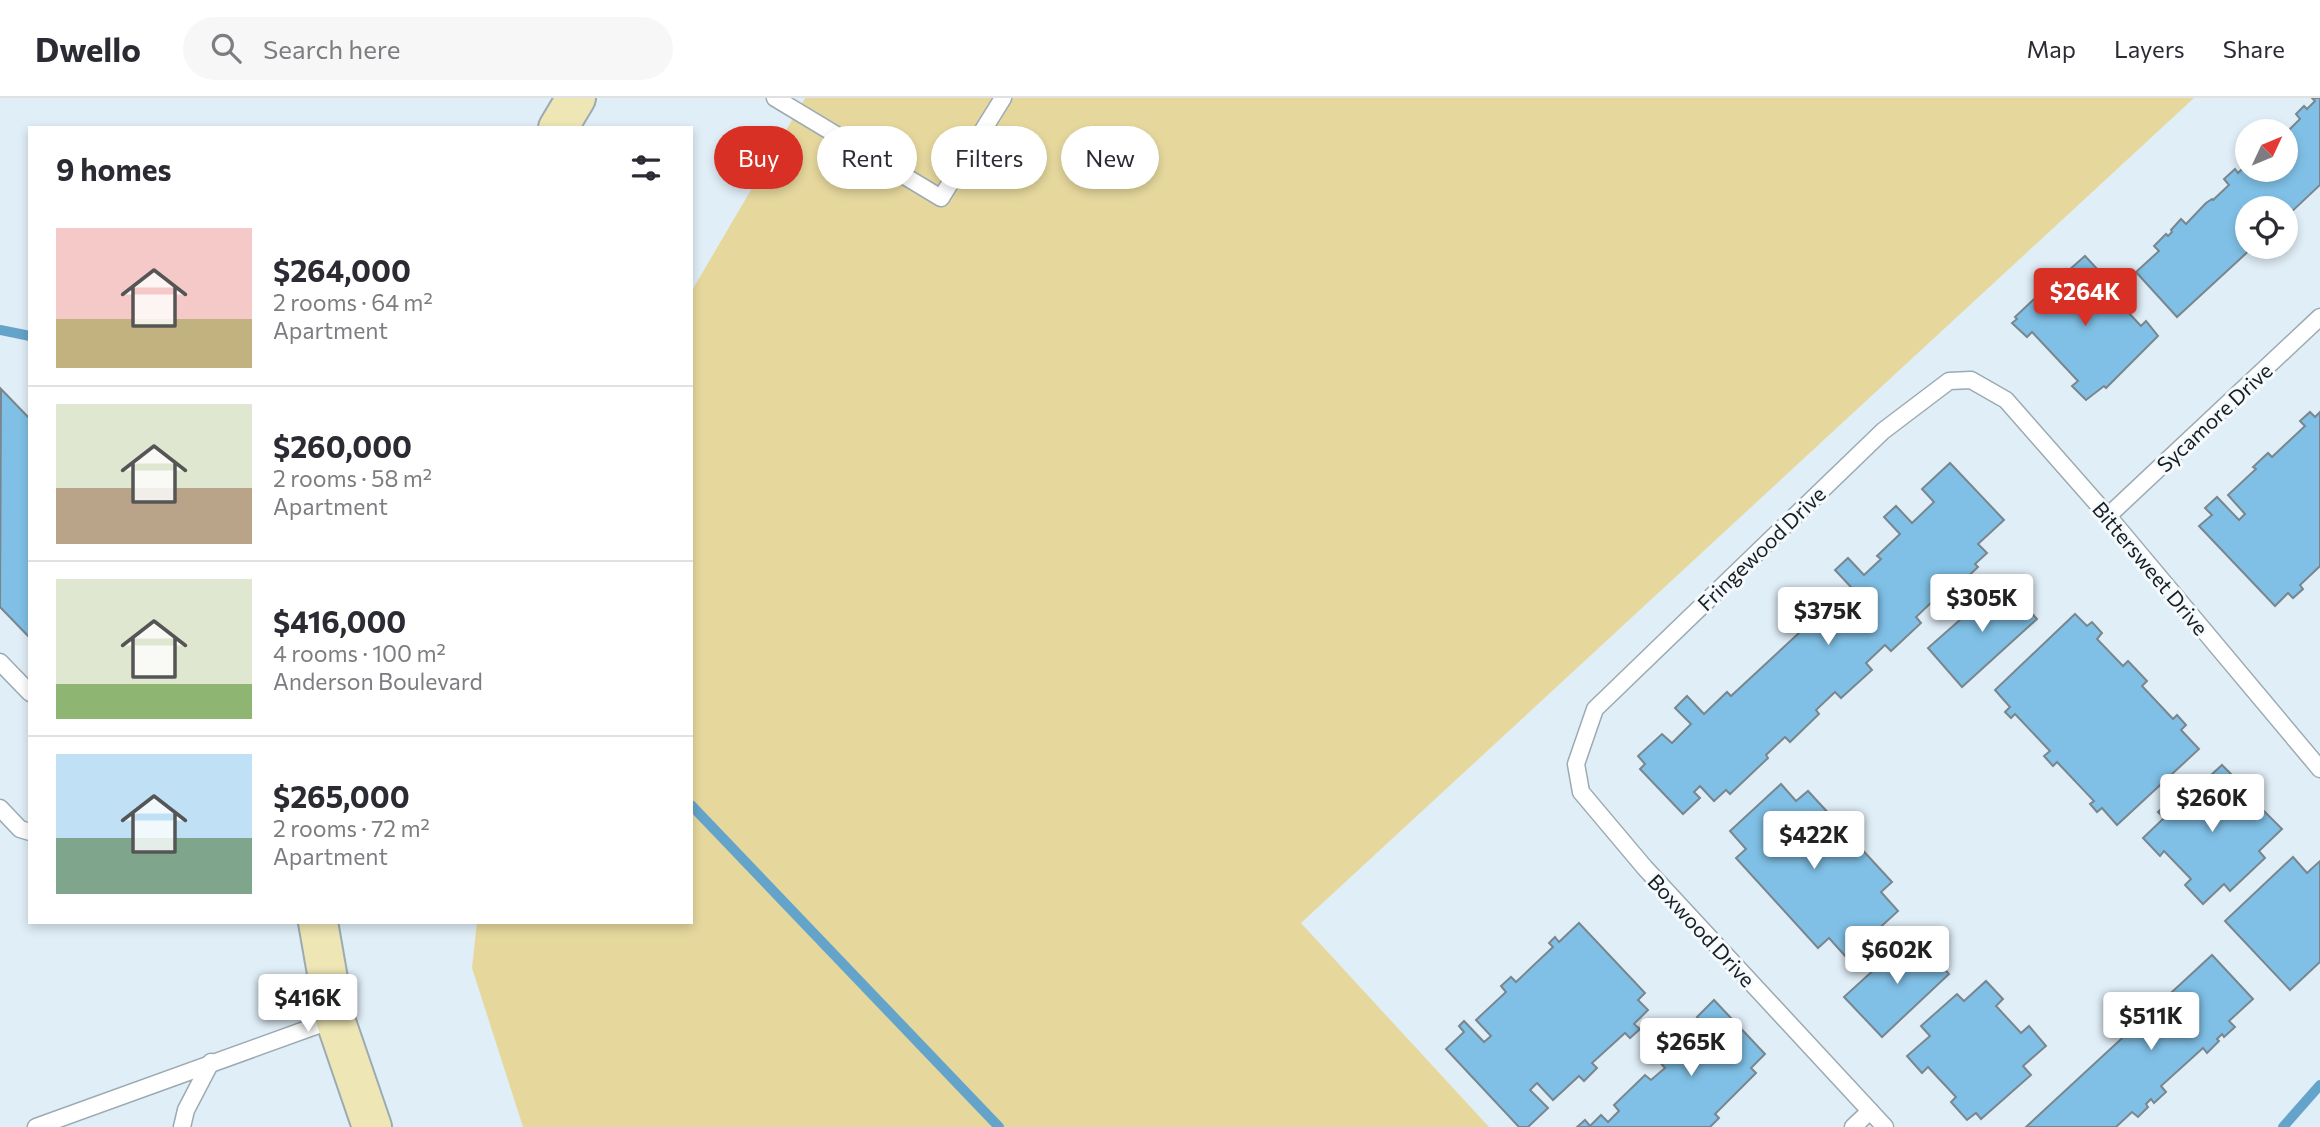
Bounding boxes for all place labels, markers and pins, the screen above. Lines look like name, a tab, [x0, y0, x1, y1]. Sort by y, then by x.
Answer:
pin: $264K	[2036, 268, 2134, 328]
pin: $305K	[1933, 574, 2031, 634]
pin: $375K	[1779, 588, 1877, 647]
pin: $260K	[2163, 774, 2261, 834]
pin: $422K	[1765, 812, 1863, 871]
pin: $602K	[1848, 926, 1946, 986]
pin: $416K	[259, 974, 357, 1034]
pin: $511K	[2102, 992, 2200, 1052]
pin: $265K	[1642, 1018, 1740, 1078]

